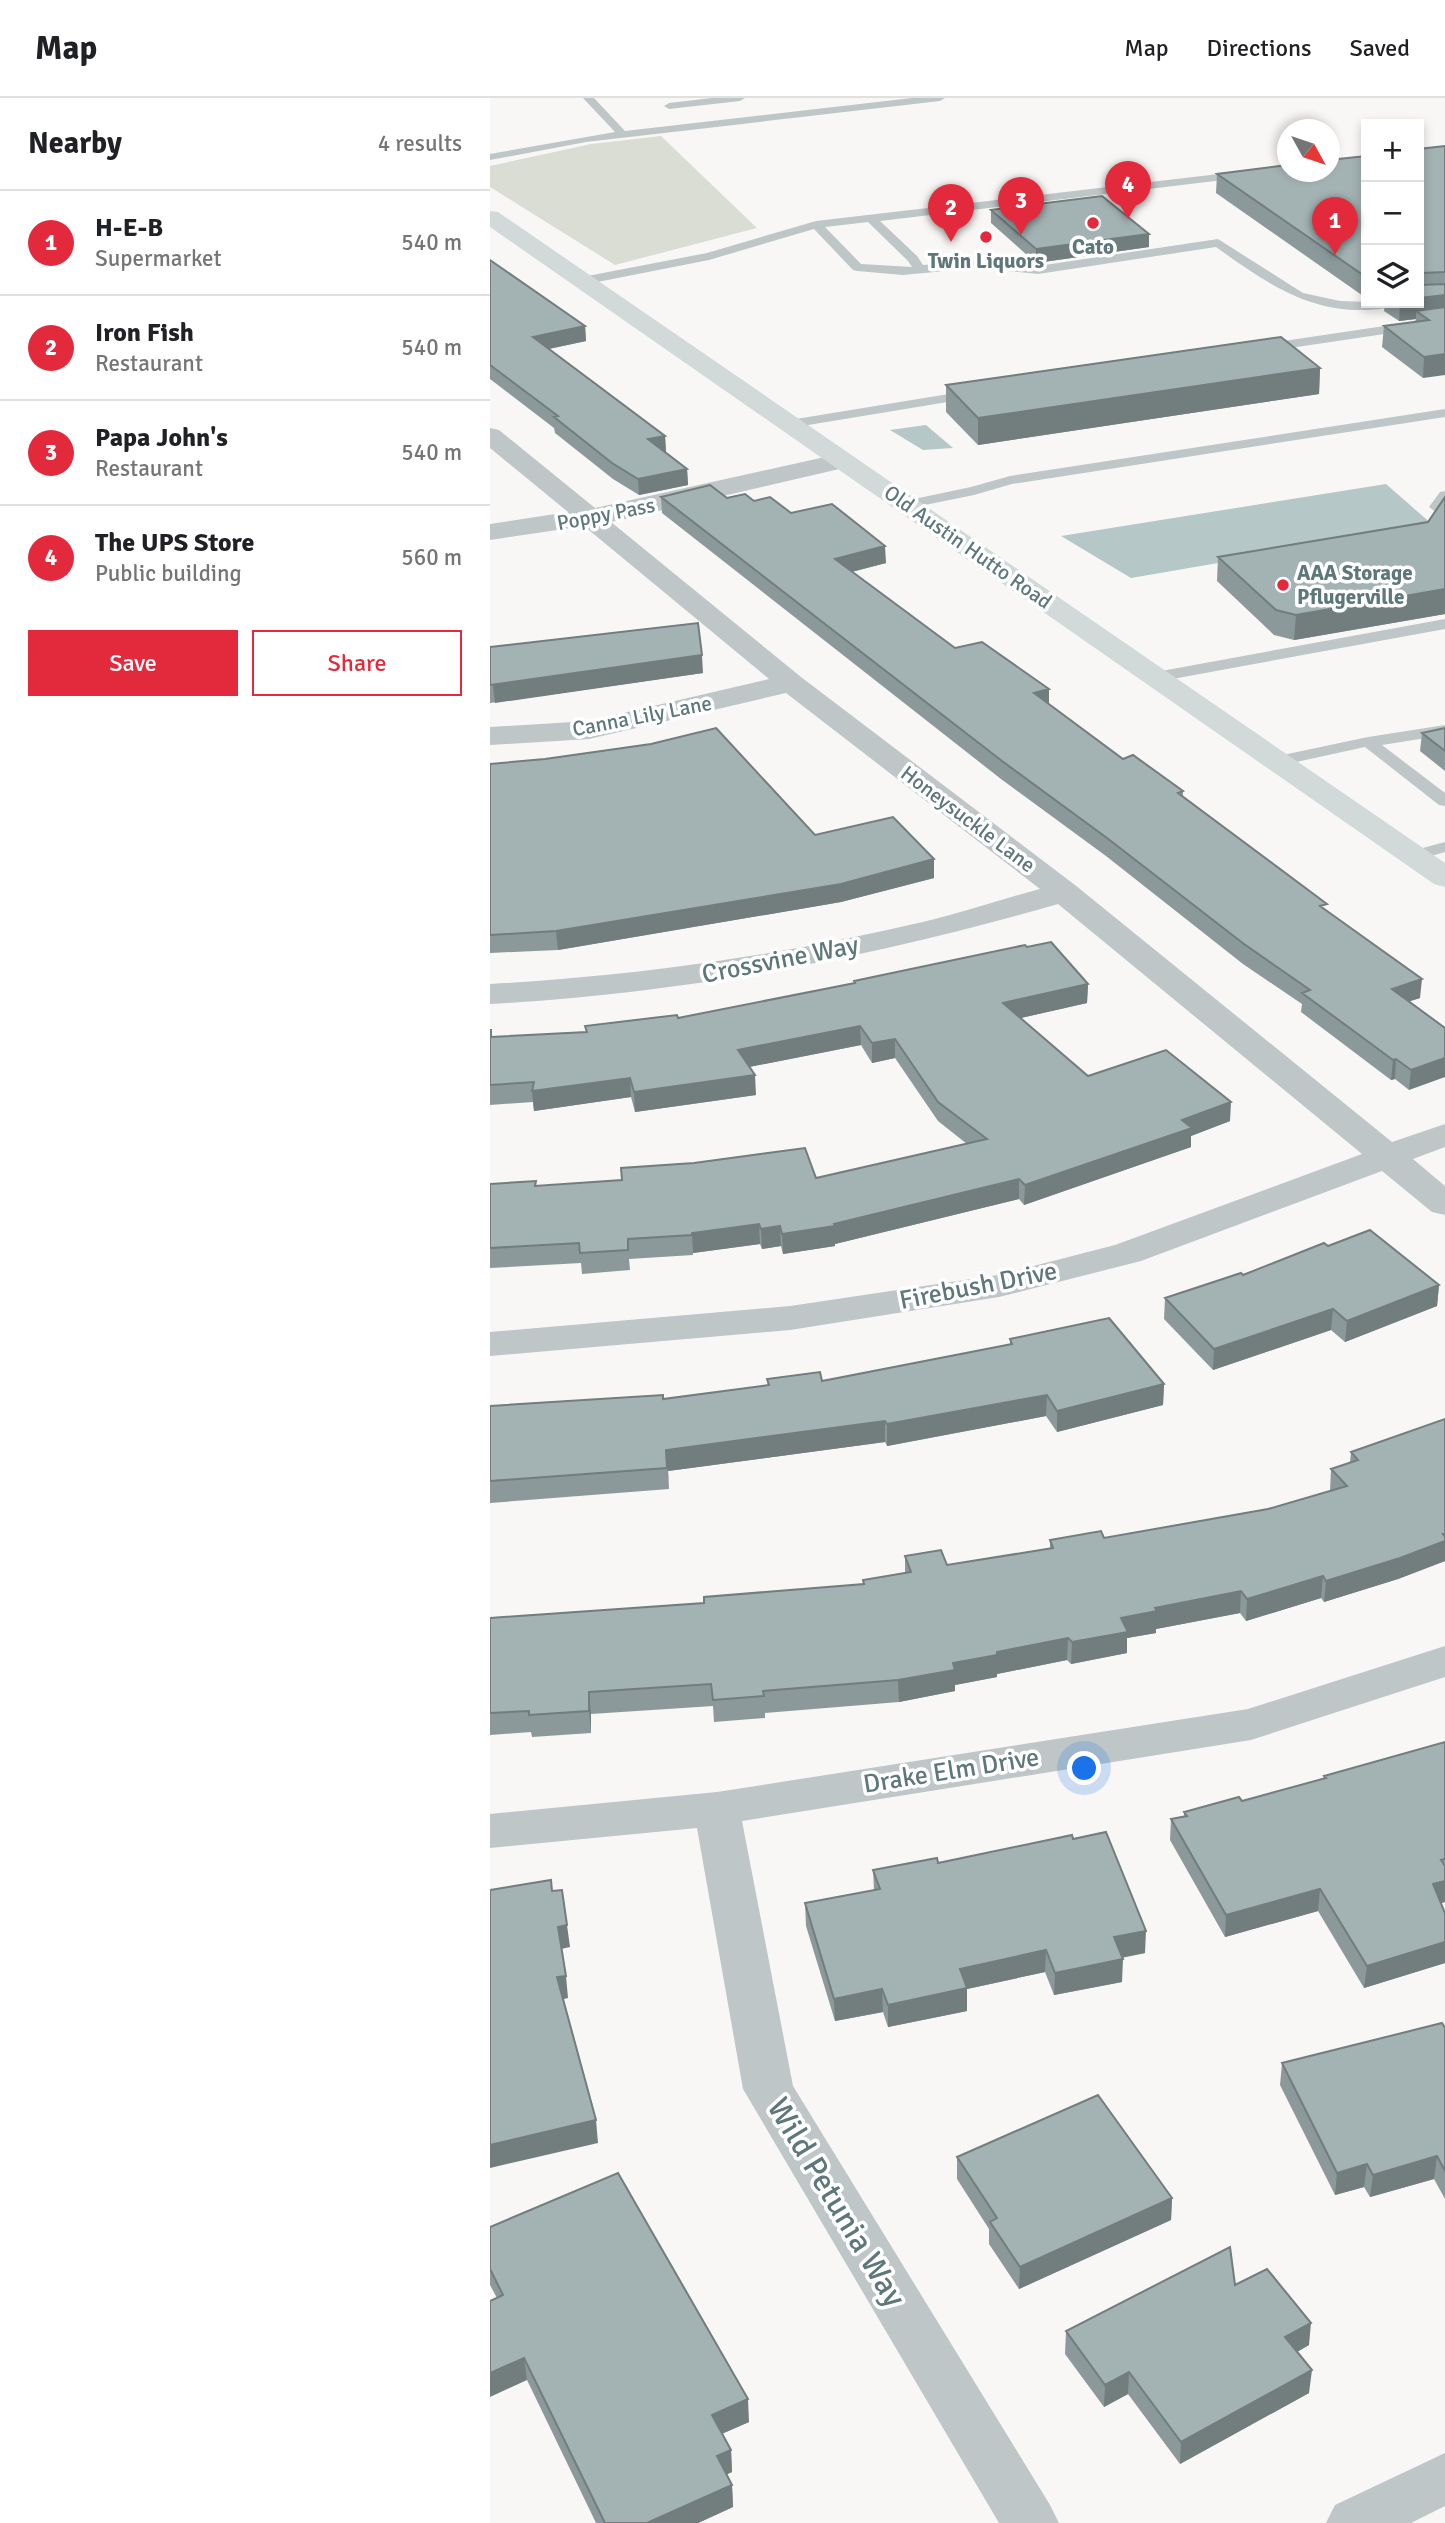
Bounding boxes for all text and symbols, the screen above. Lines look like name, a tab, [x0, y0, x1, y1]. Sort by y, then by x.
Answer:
text: Map	[35, 28, 97, 69]
text: Map	[1124, 33, 1169, 63]
text: Directions	[1207, 33, 1312, 63]
text: Saved	[1350, 33, 1410, 63]
north arrow	[1277, 119, 1340, 182]
map controls	[1361, 119, 1424, 308]
button: +	[1361, 119, 1424, 182]
text: Nearby	[28, 125, 122, 162]
text: 4 results	[378, 129, 462, 158]
pin: 4	[1105, 161, 1151, 219]
pin: 3	[998, 177, 1044, 235]
button: −	[1361, 182, 1424, 245]
pin: 2	[928, 184, 974, 242]
pin: 1	[1312, 197, 1358, 255]
text: H-E-B	[95, 212, 163, 244]
marker: Cato	[1085, 215, 1101, 231]
text: 1	[45, 228, 57, 257]
text: 540 m	[401, 228, 462, 257]
marker: Twin Liquors	[978, 229, 994, 245]
place label: Cato	[1072, 234, 1114, 260]
text: Supermarket	[95, 244, 222, 273]
button: layers	[1361, 245, 1424, 308]
place label: Twin Liquors	[928, 248, 1044, 274]
text: Iron Fish	[95, 317, 194, 349]
text: 2	[45, 333, 57, 362]
text: 540 m	[401, 333, 462, 362]
text: Restaurant	[95, 349, 203, 378]
text: Papa John's	[95, 422, 228, 454]
text: 3	[45, 438, 57, 467]
text: 540 m	[401, 438, 462, 467]
text: Restaurant	[95, 454, 203, 483]
street label: Old Austin Hutto Road	[879, 479, 1057, 615]
street label: Poppy Pass	[555, 492, 657, 536]
text: The UPS Store	[95, 527, 254, 559]
text: 4	[45, 543, 57, 572]
text: 560 m	[401, 543, 462, 572]
text: Public building	[95, 559, 242, 588]
place label: AAA Storage Pflugerville	[1297, 560, 1413, 610]
marker: AAA Storage Pflugerville	[1275, 577, 1291, 593]
button: Save	[28, 630, 238, 696]
button: Share	[252, 630, 462, 696]
street label: Canna Lily Lane	[570, 690, 714, 742]
street label: Honeysuckle Lane	[896, 760, 1040, 878]
street label: Crossvine Way	[699, 929, 861, 991]
street label: Firebush Drive	[897, 1255, 1060, 1317]
street label: Drake Elm Drive	[861, 1741, 1041, 1801]
your location	[1067, 1751, 1101, 1785]
street label: Wild Petunia Way	[759, 2091, 914, 2314]

